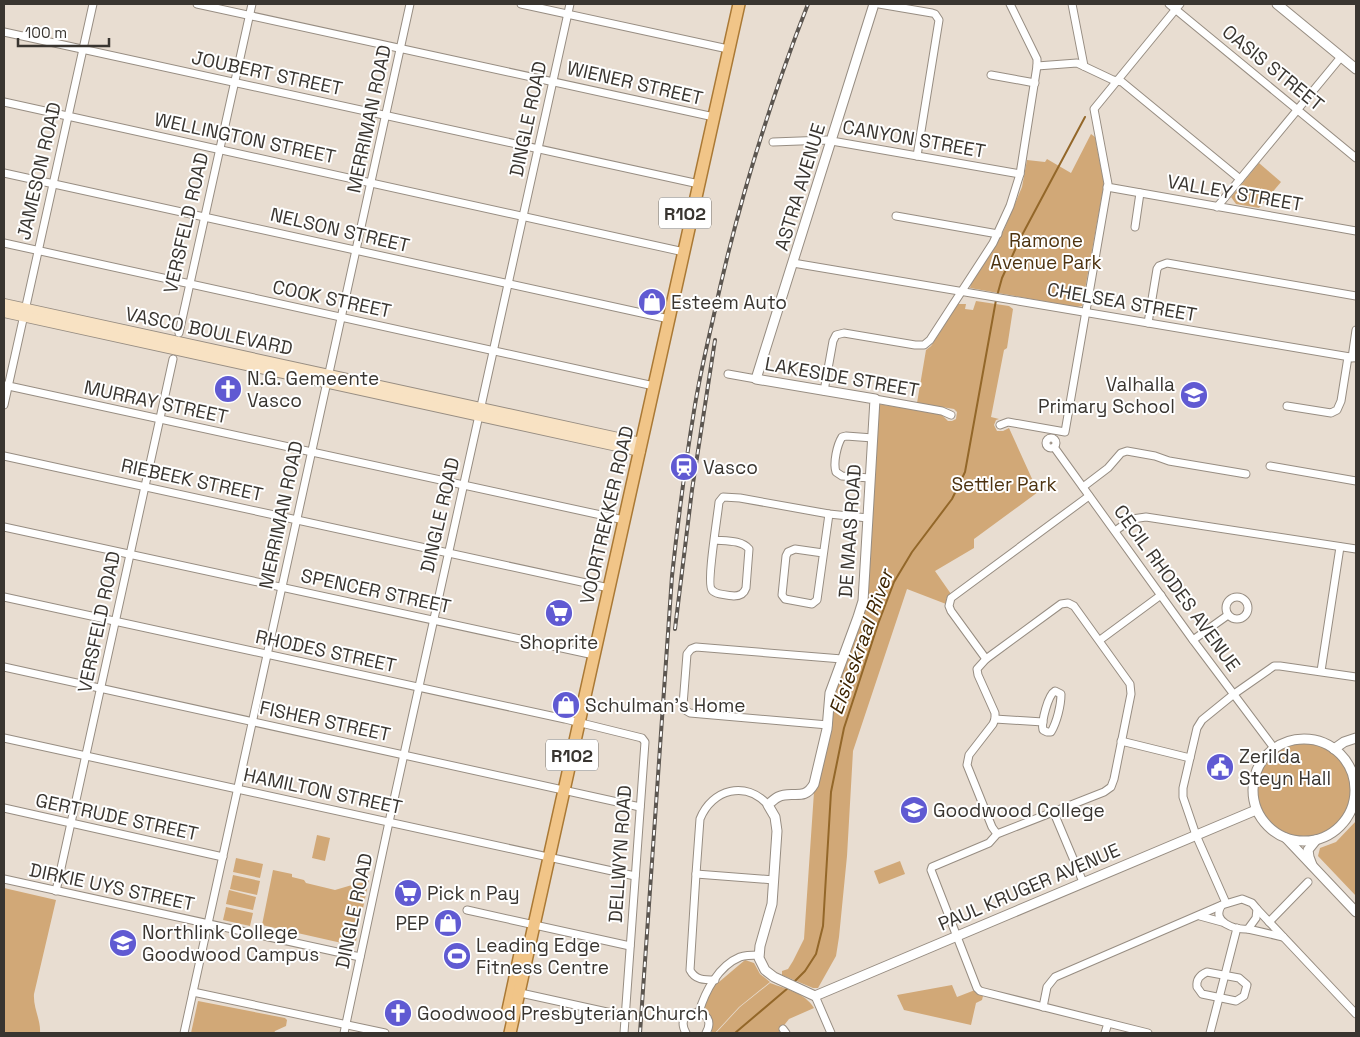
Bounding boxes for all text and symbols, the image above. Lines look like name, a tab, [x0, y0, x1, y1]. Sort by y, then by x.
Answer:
scale bar	[18, 15, 109, 47]
street label: OASIS STREET	[1217, 19, 1329, 117]
text: 100 m	[25, 23, 67, 42]
street label: MERRIMAN ROAD	[341, 43, 397, 195]
street label: JOUBERT STREET	[189, 45, 345, 101]
street label: WIENER STREET	[564, 55, 706, 111]
street label: DINGLE ROAD	[504, 59, 552, 179]
street label: JAMESON ROAD	[11, 100, 67, 242]
street label: WELLINGTON STREET	[152, 107, 338, 169]
street label: CANYON STREET	[841, 114, 987, 164]
street label: ASTRA AVENUE	[769, 120, 831, 254]
street label: VERSFELD ROAD	[158, 150, 214, 296]
street label: VALLEY STREET	[1165, 169, 1305, 217]
road number: R102	[659, 198, 711, 228]
street label: NELSON STREET	[268, 202, 412, 258]
park label: Ramone Avenue Park	[990, 228, 1102, 275]
street label: COOK STREET	[270, 274, 394, 324]
street label: CHELSEA STREET	[1045, 277, 1199, 327]
shop icon: Esteem Auto	[637, 287, 667, 317]
place label: Esteem Auto	[671, 290, 787, 315]
street label: VASCO BOULEVARD	[123, 301, 295, 361]
street label: LAKESIDE STREET	[763, 351, 921, 403]
place label: N.G. Gemeente Vasco	[247, 366, 379, 413]
place label: Valhalla Primary School	[1038, 372, 1175, 419]
church icon: N.G. Gemeente Vasco	[213, 374, 243, 404]
street label: MURRAY STREET	[82, 375, 230, 429]
school or university icon: Valhalla Primary School	[1179, 380, 1209, 410]
street label: VOORTREKKER ROAD	[574, 423, 640, 607]
street label: MERRIMAN ROAD	[253, 439, 309, 591]
station icon: Vasco	[669, 452, 699, 482]
street label: RIEBEEK STREET	[119, 453, 265, 507]
street label: DINGLE ROAD	[415, 455, 465, 575]
place label: Vasco	[703, 455, 758, 480]
street label: DE MAAS ROAD	[833, 463, 867, 599]
park label: Settler Park	[951, 472, 1057, 497]
street label: CECIL RHODES AVENUE	[1108, 500, 1246, 676]
street label: VERSFELD ROAD	[72, 549, 126, 695]
street label: SPENCER STREET	[299, 563, 453, 619]
water label: Elsieskraal River	[823, 564, 900, 718]
supermarket icon: Shoprite	[544, 598, 574, 628]
street label: RHODES STREET	[253, 624, 399, 678]
place label: Shoprite	[520, 630, 598, 655]
shop icon: Schulman's Home	[551, 690, 581, 720]
place label: Schulman's Home	[585, 693, 746, 718]
street label: FISHER STREET	[257, 695, 393, 747]
road number: R102	[546, 740, 598, 770]
place label: Zerilda Steyn Hall	[1239, 744, 1331, 791]
public building icon: Zerilda Steyn Hall	[1205, 752, 1235, 782]
street label: HAMILTON STREET	[241, 762, 405, 820]
street label: DELLWYN ROAD	[603, 784, 637, 924]
street label: GERTRUDE STREET	[33, 788, 201, 846]
school or university icon: Goodwood College	[899, 795, 929, 825]
place label: Goodwood College	[933, 798, 1105, 823]
street label: PAUL KRUGER AVENUE	[934, 837, 1124, 937]
street label: DINGLE ROAD	[330, 851, 378, 971]
street label: DIRKIE UYS STREET	[27, 857, 197, 917]
supermarket icon: Pick n Pay	[393, 878, 423, 908]
place label: Pick n Pay	[427, 881, 520, 906]
shop icon: PEP	[433, 908, 463, 938]
place label: PEP	[395, 911, 429, 936]
place label: Northlink College Goodwood Campus	[142, 920, 319, 967]
school or university icon: Northlink College Goodwood Campus	[108, 928, 138, 958]
place label: Leading Edge Fitness Centre	[476, 933, 609, 980]
sports icon: Leading Edge Fitness Centre	[442, 941, 472, 971]
church icon: Goodwood Presbyterian Church	[383, 998, 413, 1028]
place label: Goodwood Presbyterian Church	[417, 1001, 708, 1026]

